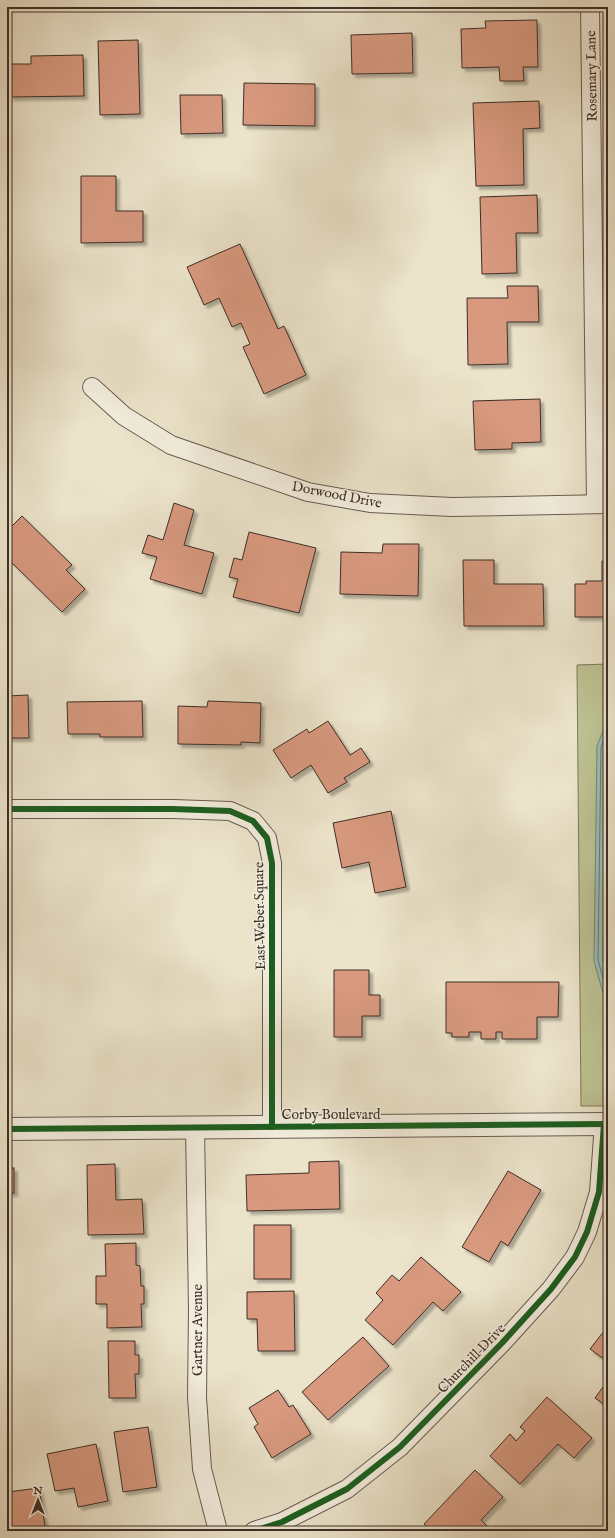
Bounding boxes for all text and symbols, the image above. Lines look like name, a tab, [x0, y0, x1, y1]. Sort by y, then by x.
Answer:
street label: Rosemary Lane	[582, 30, 602, 122]
street label: Dorwood Drive	[290, 477, 384, 513]
street label: East Weber Square	[250, 861, 270, 970]
street label: Corby Boulevard	[282, 1106, 381, 1124]
street label: Gartner Avenue	[189, 1283, 207, 1376]
street label: Churchill Drive	[434, 1320, 510, 1397]
north arrow	[18, 1480, 58, 1520]
text: N	[32, 1484, 43, 1498]

